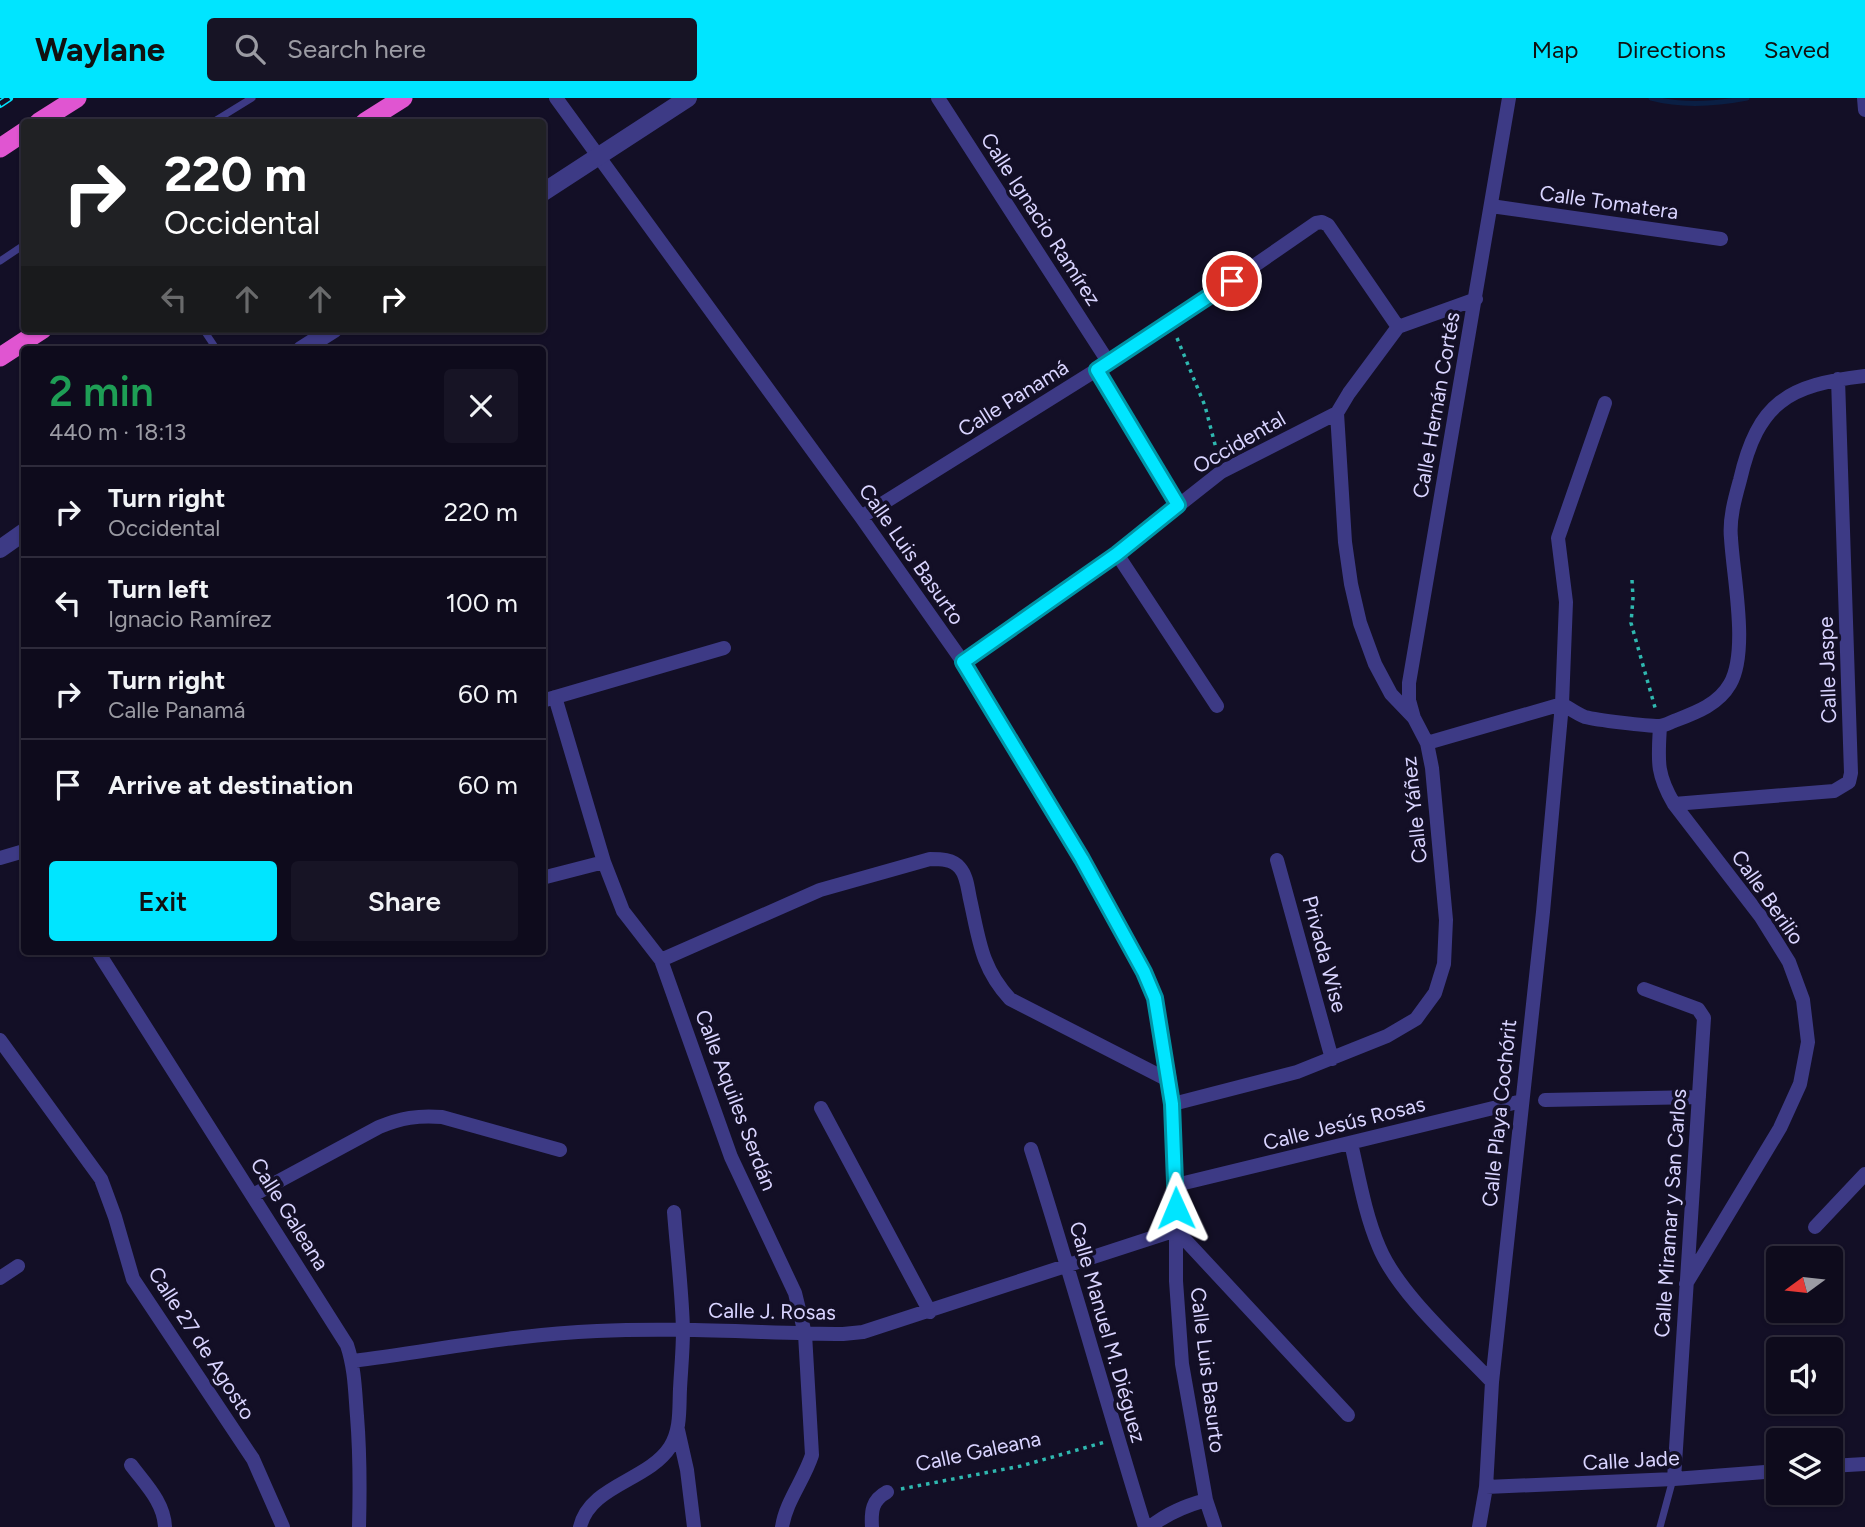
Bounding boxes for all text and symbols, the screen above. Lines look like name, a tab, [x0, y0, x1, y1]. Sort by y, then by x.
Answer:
search box	[207, 18, 697, 81]
text: Waylane	[35, 30, 165, 69]
icon: search	[231, 30, 269, 68]
text: Search here	[287, 33, 426, 65]
text: Map	[1532, 35, 1578, 64]
text: Directions	[1616, 35, 1726, 64]
text: Saved	[1764, 35, 1830, 64]
street label: Calle Ignacio Ramírez	[976, 128, 1106, 310]
text: 220 m	[164, 144, 307, 203]
icon: right	[49, 147, 140, 238]
street label: Calle Tomatera	[1538, 180, 1680, 224]
text: Occidental	[164, 204, 320, 242]
pin	[1202, 251, 1262, 311]
icon: arrive	[1213, 262, 1251, 300]
icon: left	[155, 280, 193, 318]
icon: ahead	[228, 280, 266, 318]
icon: ahead	[301, 280, 339, 318]
icon: right	[374, 280, 412, 318]
street label: Calle Hernán Cortés	[1407, 310, 1465, 500]
street label: Calle Panamá	[953, 354, 1073, 442]
text: 2 min	[49, 366, 154, 417]
button: close	[444, 369, 518, 443]
street label: Occidental	[1188, 406, 1290, 478]
text: 440 m · 18:13	[49, 418, 186, 446]
street label: Calle Luis Basurto	[854, 479, 970, 629]
text: Turn right	[108, 482, 225, 514]
icon: right	[49, 493, 87, 531]
text: 220 m	[444, 496, 518, 528]
text: Occidental	[108, 514, 220, 542]
text: Turn left	[108, 573, 209, 605]
icon: left	[49, 584, 87, 622]
text: 100 m	[445, 587, 518, 619]
text: Ignacio Ramírez	[108, 605, 272, 633]
street label: Calle Jaspe	[1813, 616, 1841, 724]
text: Turn right	[108, 664, 225, 696]
icon: right	[49, 675, 87, 713]
text: 60 m	[458, 678, 518, 710]
text: Calle Panamá	[108, 696, 245, 724]
street label: Calle Yáñez	[1396, 755, 1432, 865]
icon: arrive	[49, 766, 87, 804]
text: Arrive at destination	[108, 769, 353, 801]
text: 60 m	[458, 769, 518, 801]
street label: Calle Berilio	[1726, 845, 1810, 949]
button: Exit	[49, 861, 277, 941]
button: Share	[291, 861, 518, 941]
street label: Privada Wise	[1297, 893, 1353, 1015]
street label: Calle Aquiles Serdán	[690, 1006, 782, 1194]
street label: Calle Playa Cochórit	[1477, 1018, 1521, 1208]
street label: Calle Miramar y San Carlos	[1649, 1088, 1691, 1338]
street label: Calle Jesús Rosas	[1260, 1091, 1428, 1155]
street label: Calle Galeana	[246, 1153, 334, 1275]
position arrow	[1139, 1171, 1213, 1245]
street label: Calle Manuel M. Diéguez	[1064, 1219, 1152, 1445]
north arrow	[1766, 1246, 1843, 1323]
map controls	[1766, 1246, 1843, 1505]
street label: Calle 27 de Agosto	[143, 1262, 261, 1424]
street label: Calle Luis Basurto	[1185, 1286, 1231, 1454]
street label: Calle J. Rosas	[708, 1297, 836, 1325]
button: sound	[1766, 1337, 1843, 1414]
street label: Calle Galeana	[913, 1426, 1043, 1476]
button: layers	[1766, 1428, 1843, 1505]
street label: Calle Jade	[1582, 1445, 1680, 1475]

